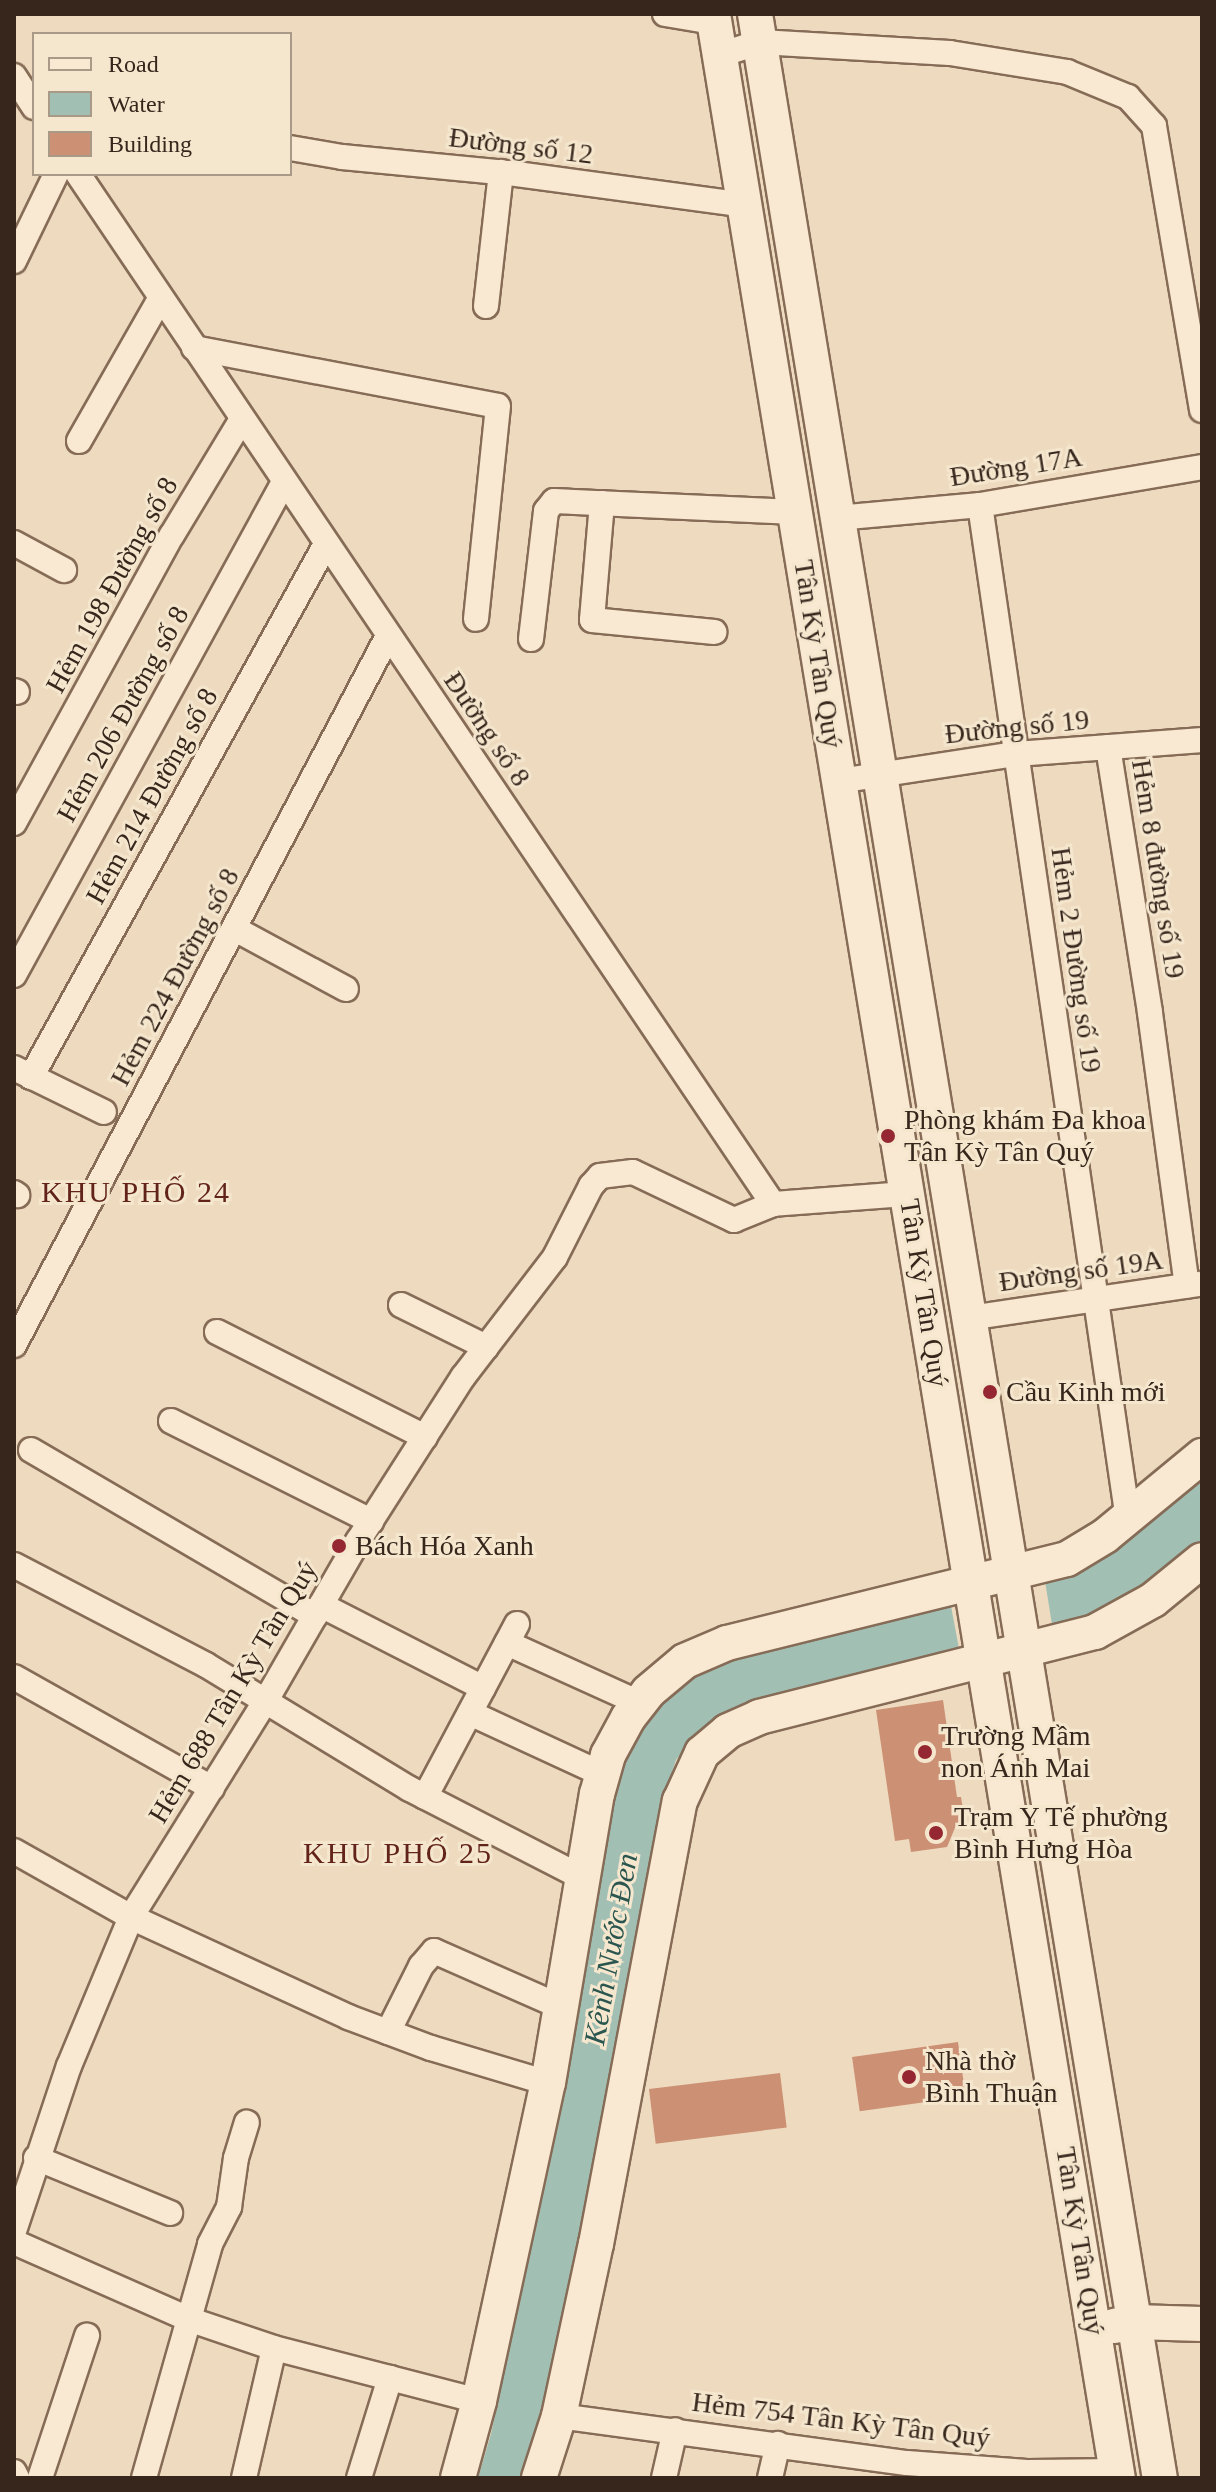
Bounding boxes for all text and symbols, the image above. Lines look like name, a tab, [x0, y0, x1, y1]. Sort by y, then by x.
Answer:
legend	[32, 32, 292, 176]
text: Road	[108, 51, 159, 77]
text: Water	[108, 91, 165, 117]
street label: Đường số 12	[447, 120, 595, 172]
text: Building	[108, 131, 192, 157]
street label: Đường 17A	[947, 440, 1085, 494]
street label: Hẻm 198 Đường số 8	[39, 471, 185, 699]
street label: Tân Kỳ Tân Quý	[787, 557, 849, 751]
street label: Hẻm 206 Đường số 8	[50, 600, 196, 828]
street label: Đường số 8	[436, 665, 538, 793]
street label: Hẻm 214 Đường số 8	[79, 682, 225, 910]
street label: Đường số 19	[943, 703, 1091, 751]
street label: Hẻm 8 đường số 19	[1124, 757, 1192, 981]
street label: Hẻm 2 Đường số 19	[1044, 845, 1108, 1075]
street label: Hẻm 224 Đường số 8	[103, 862, 247, 1092]
place label: Phòng khám Đa khoa Tân Kỳ Tân Quý	[904, 1103, 1146, 1169]
marker: Phòng khám Đa khoa Tân Kỳ Tân Quý	[879, 1127, 897, 1145]
district label: KHU PHỐ 24	[41, 1174, 231, 1210]
street label: Tân Kỳ Tân Quý	[893, 1196, 955, 1390]
street label: Đường số 19A	[997, 1243, 1165, 1299]
place label: Cầu Kinh mới	[1006, 1375, 1165, 1409]
marker: Cầu Kinh mới	[981, 1383, 999, 1401]
place label: Bách Hóa Xanh	[355, 1529, 534, 1563]
marker: Bách Hóa Xanh	[330, 1537, 348, 1555]
street label: Hẻm 688 Tân Kỳ Tân Quý	[141, 1554, 325, 1830]
place label: Trường Mầm non Ánh Mai	[941, 1719, 1091, 1785]
marker: Trường Mầm non Ánh Mai	[916, 1743, 934, 1761]
place label: Trạm Y Tế phường Bình Hưng Hòa	[954, 1800, 1170, 1866]
marker: Trạm Y Tế phường Bình Hưng Hòa	[925, 1822, 947, 1844]
district label: KHU PHỐ 25	[303, 1835, 493, 1871]
water label: Kênh Nước Đen	[576, 1850, 646, 2048]
place label: Nhà thờ Bình Thuận	[925, 2044, 1058, 2110]
marker: Nhà thờ Bình Thuận	[900, 2068, 918, 2086]
street label: Tân Kỳ Tân Quý	[1049, 2144, 1111, 2338]
street label: Hẻm 754 Tân Kỳ Tân Quý	[690, 2385, 992, 2455]

